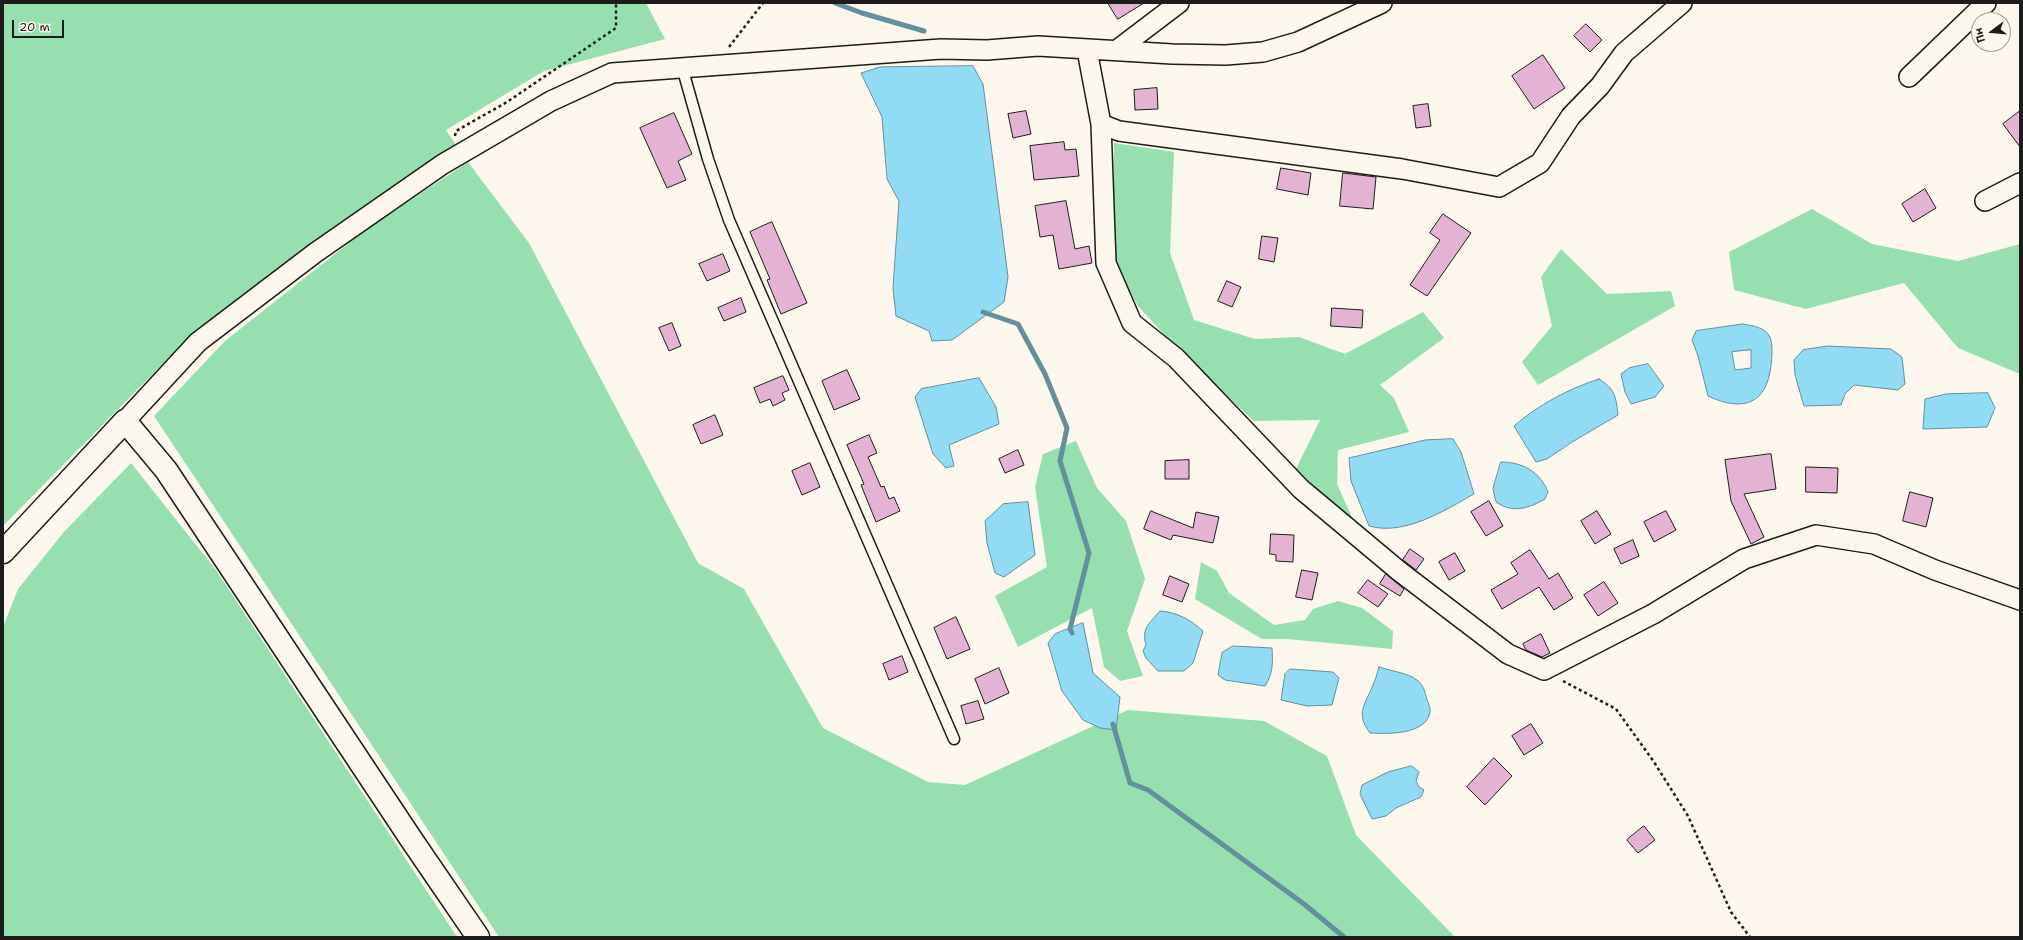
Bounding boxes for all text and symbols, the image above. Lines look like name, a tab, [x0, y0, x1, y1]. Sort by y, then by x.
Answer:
scale bar	[14, 12, 66, 38]
north arrow	[1971, 12, 2011, 52]
text: 20 m	[19, 19, 50, 35]
text: Пн	[1971, 26, 1989, 44]

